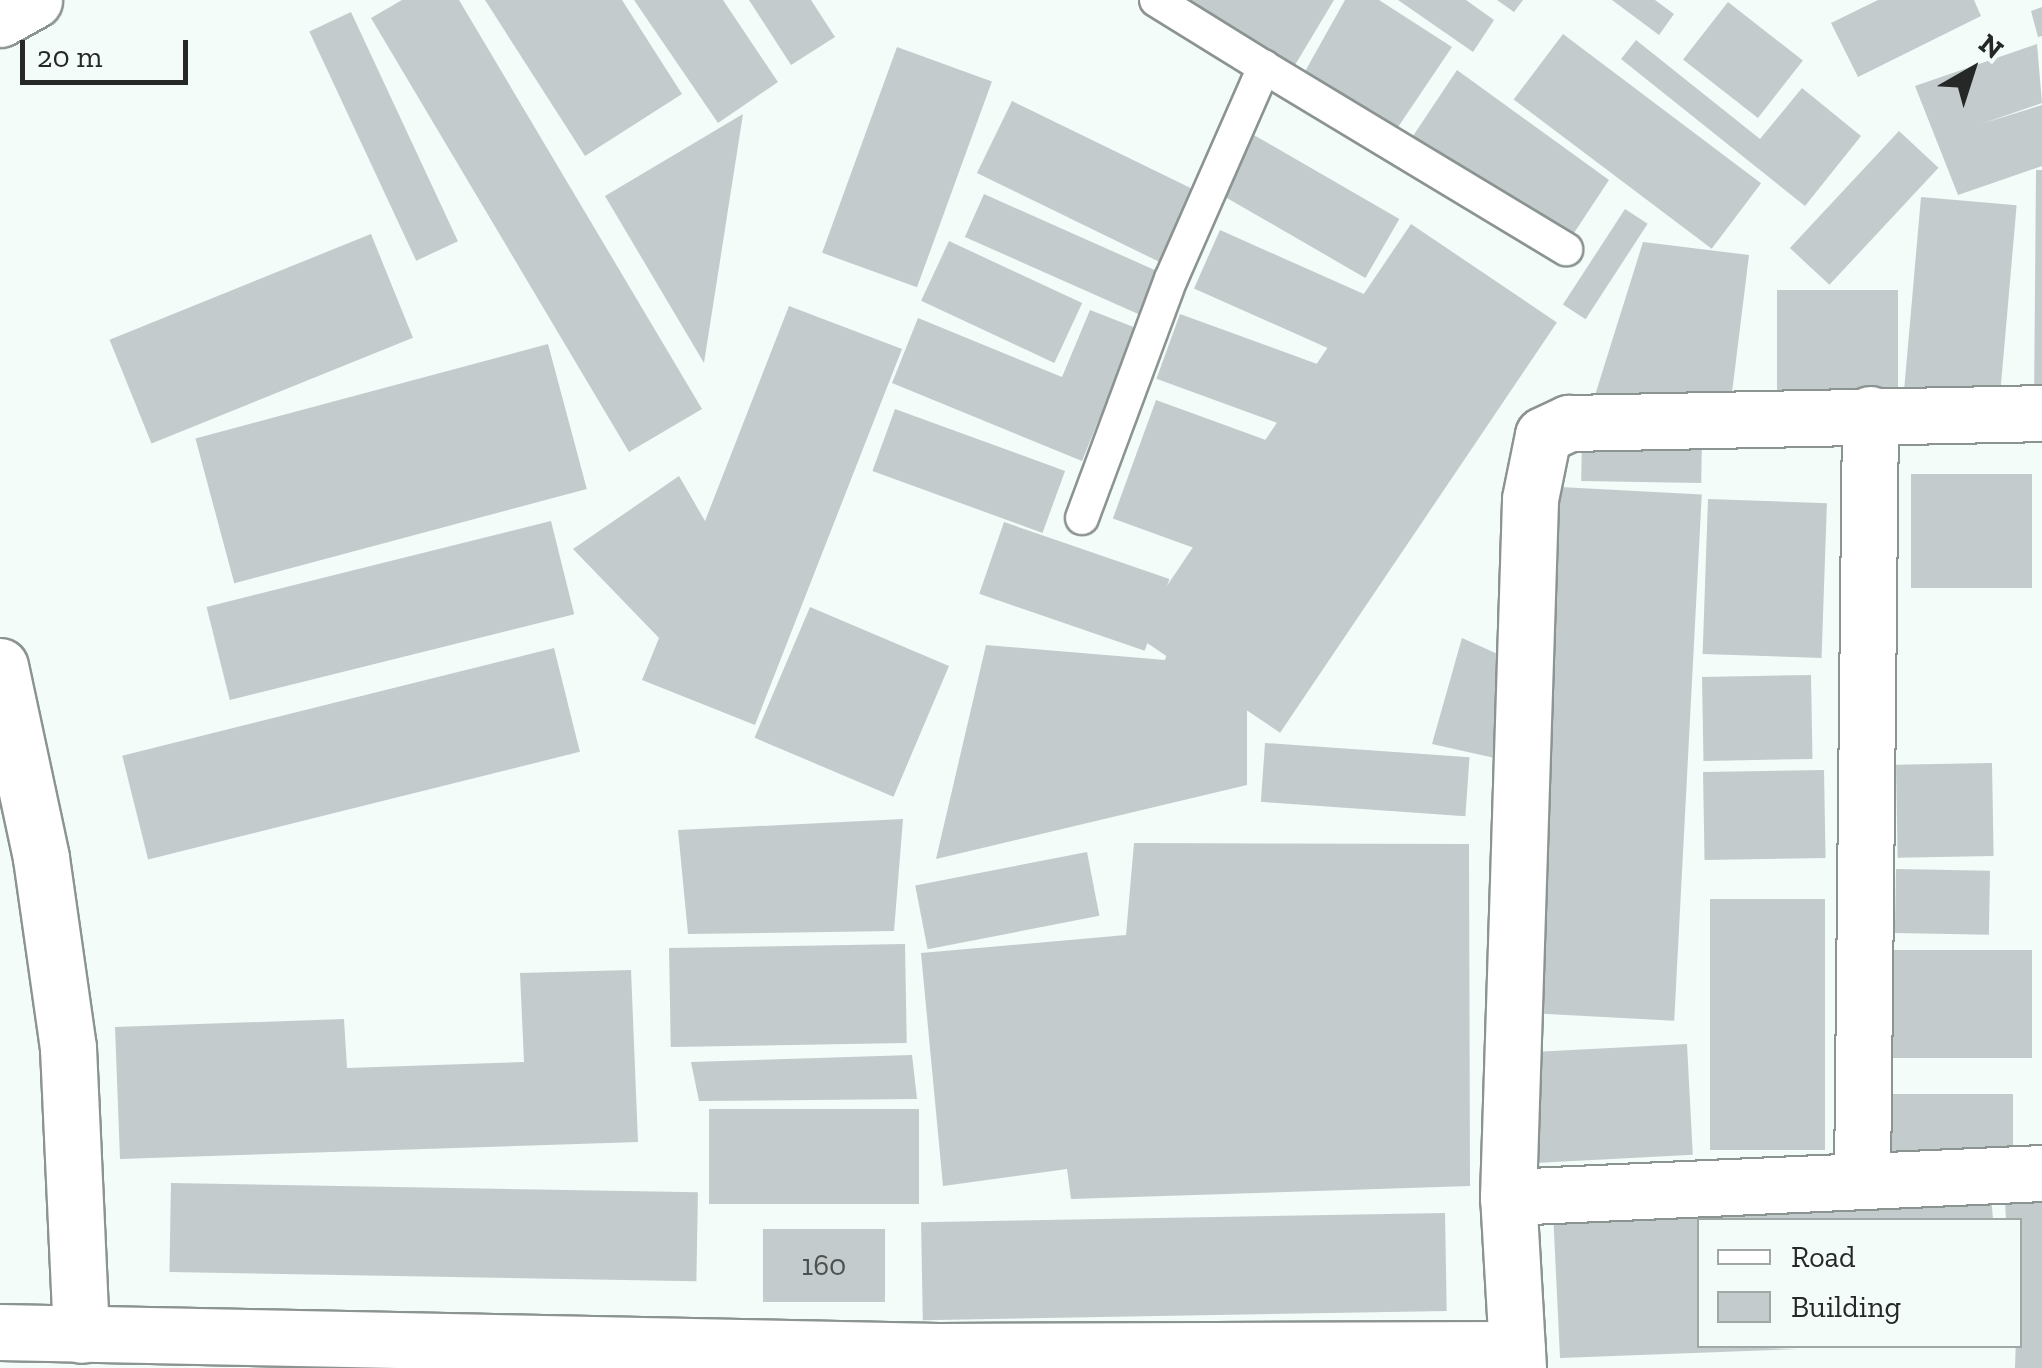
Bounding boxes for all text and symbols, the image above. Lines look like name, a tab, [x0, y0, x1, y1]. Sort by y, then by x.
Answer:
scale bar	[25, 20, 192, 82]
north arrow	[1922, 20, 2022, 120]
text: N	[1973, 27, 2010, 66]
text: 20 m	[37, 39, 102, 75]
legend	[1697, 1218, 2022, 1348]
text: Road	[1791, 1239, 1856, 1275]
house number: 160	[802, 1247, 846, 1283]
text: Building	[1791, 1289, 1901, 1325]

